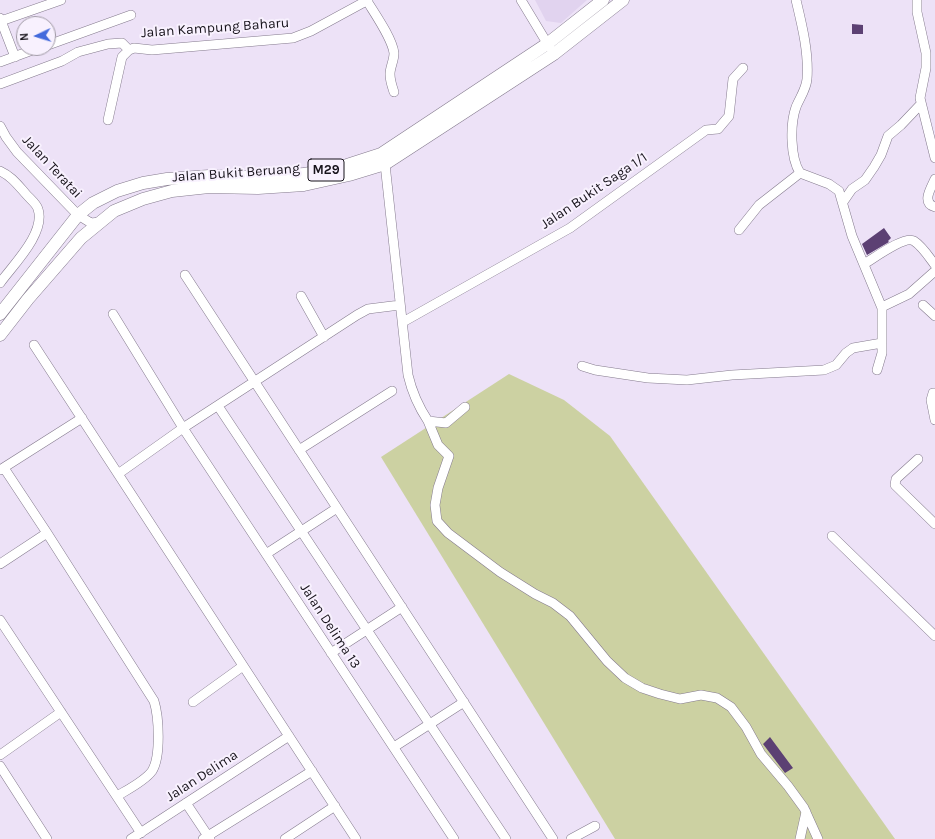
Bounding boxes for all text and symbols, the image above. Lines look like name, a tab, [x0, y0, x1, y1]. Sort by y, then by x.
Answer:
street label: Jalan Kampung Baharu	[140, 14, 290, 42]
north arrow	[16, 16, 56, 56]
text: N	[18, 32, 31, 41]
street label: Jalan Teratai	[19, 132, 85, 202]
street label: Jalan Bukit Saga 1/1	[537, 149, 651, 233]
road number: M29	[308, 159, 344, 181]
street label: Jalan Bukit Beruang	[172, 160, 300, 186]
street label: Jalan Delima 13	[296, 580, 364, 672]
street label: Jalan Delima	[163, 747, 241, 805]

